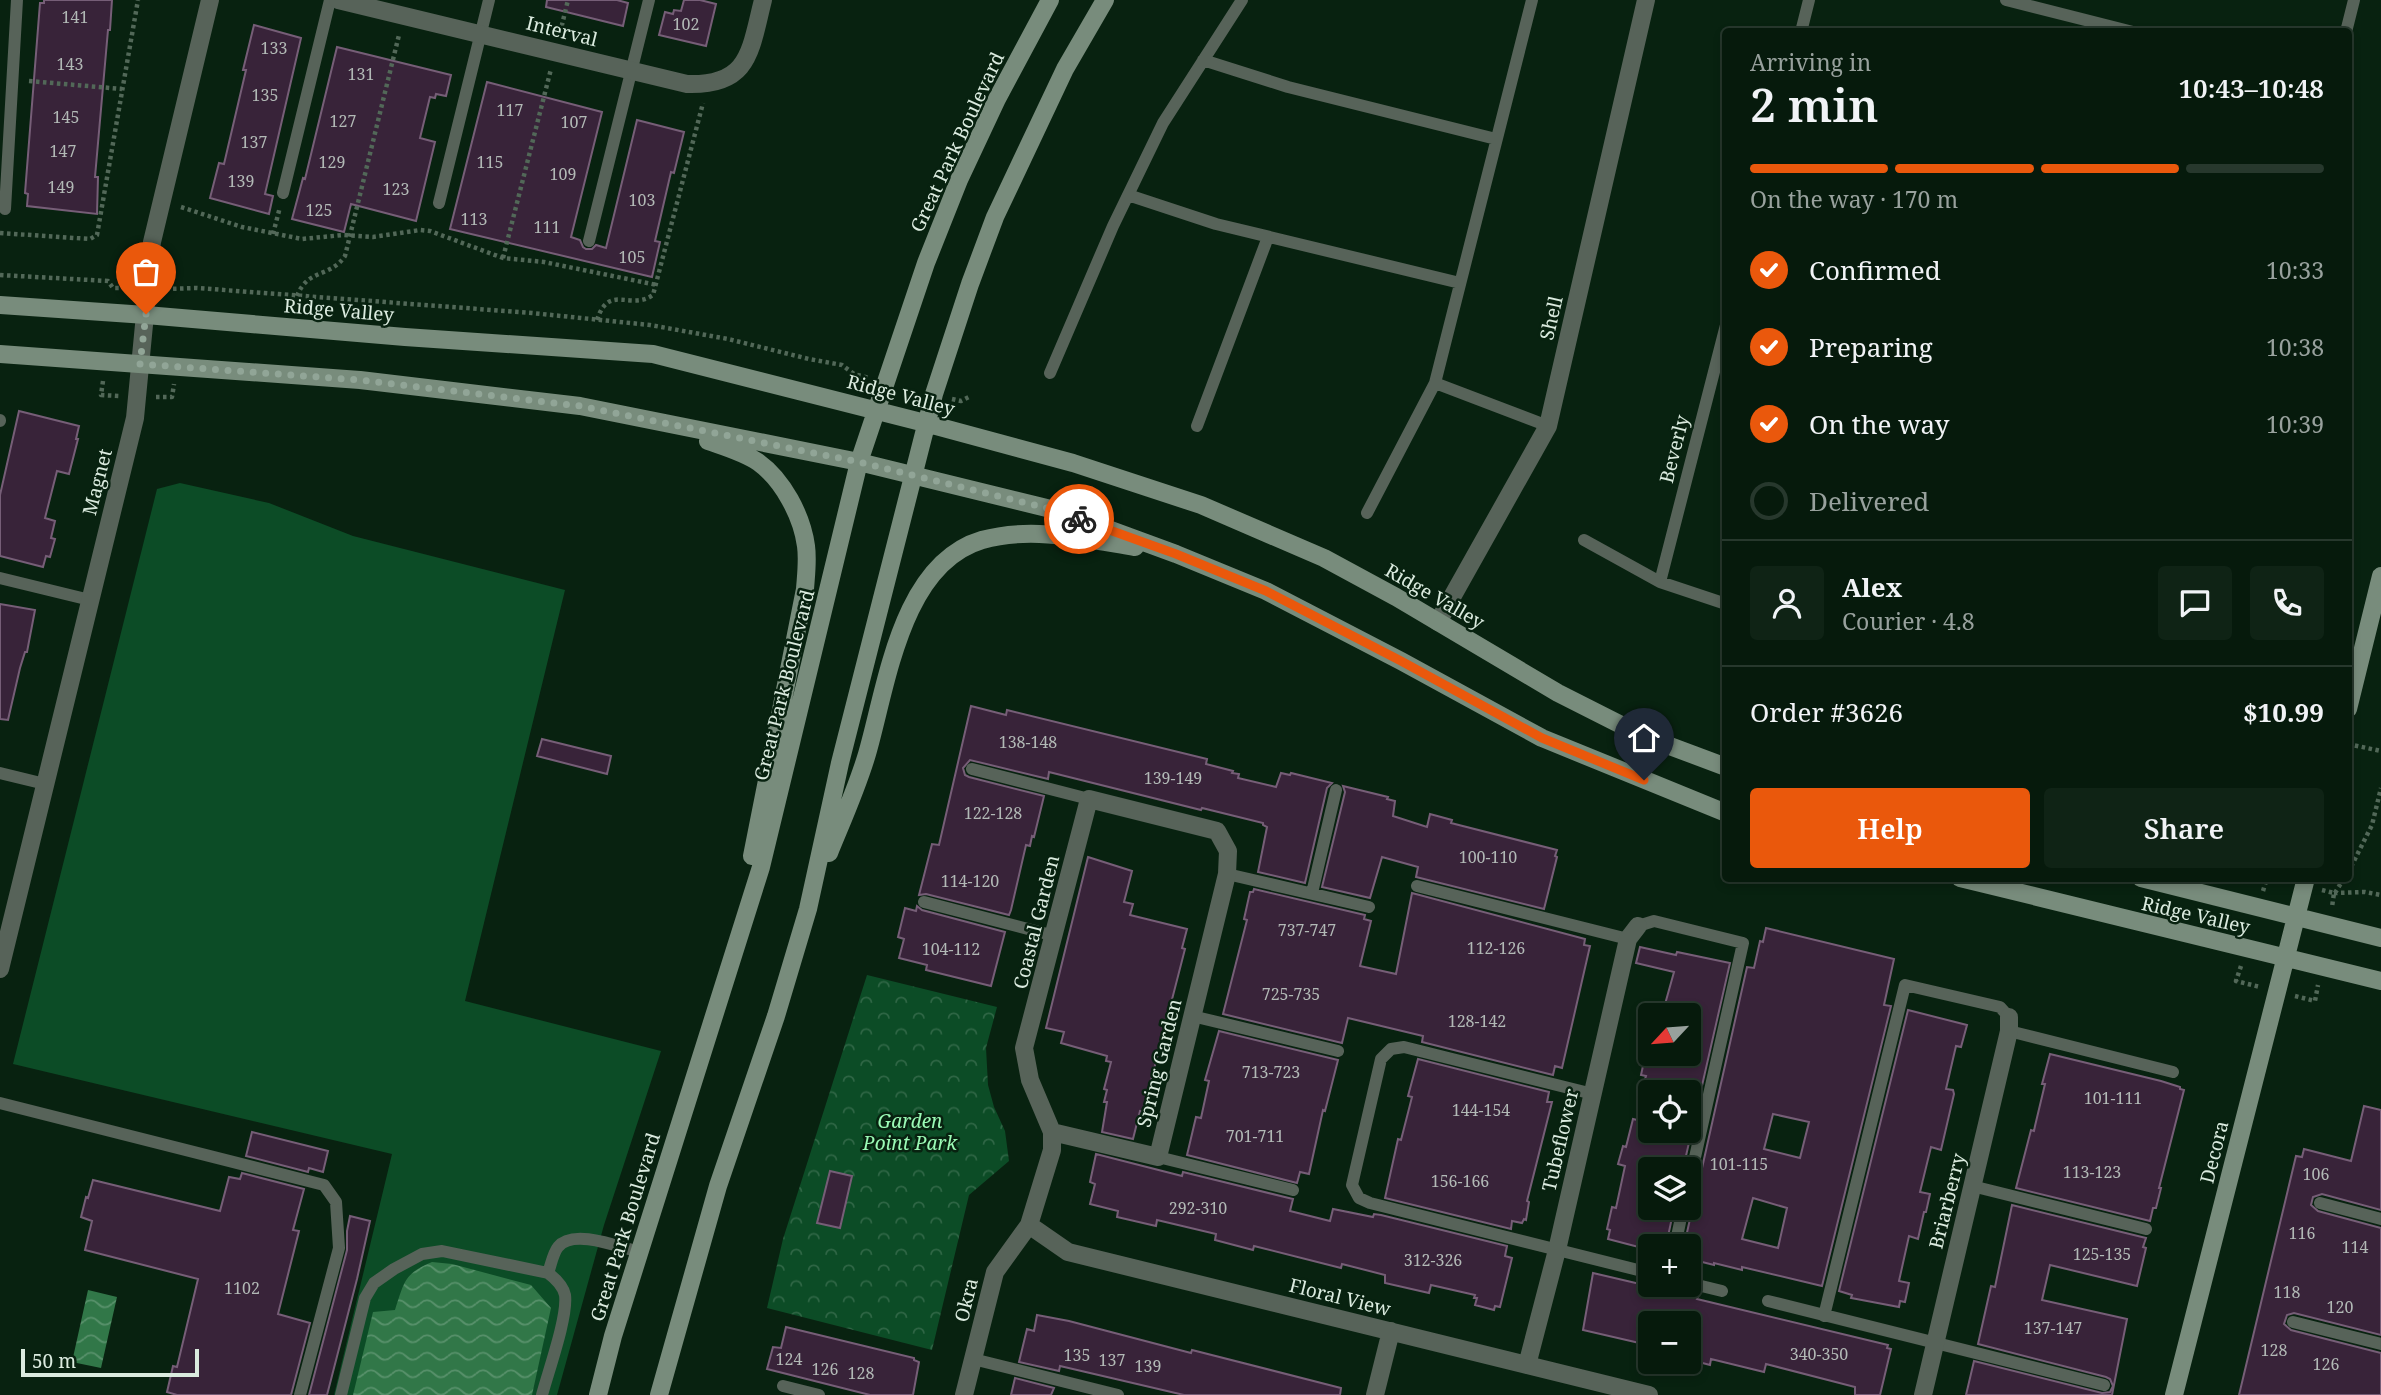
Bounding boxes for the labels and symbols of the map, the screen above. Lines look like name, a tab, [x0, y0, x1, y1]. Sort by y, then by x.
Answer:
house number: 141	[62, 6, 88, 28]
street label: Interval	[524, 10, 600, 52]
house number: 102	[673, 13, 699, 35]
house number: 133	[261, 37, 287, 59]
street label: Great Park Boulevard	[904, 47, 1010, 236]
house number: 143	[57, 53, 83, 75]
house number: 131	[348, 63, 374, 85]
house number: 135	[252, 84, 278, 106]
house number: 117	[497, 99, 523, 121]
house number: 145	[53, 106, 79, 128]
house number: 127	[330, 110, 356, 132]
house number: 107	[561, 111, 587, 133]
house number: 137	[241, 131, 267, 153]
house number: 147	[50, 140, 76, 162]
house number: 129	[319, 151, 345, 173]
house number: 115	[477, 151, 503, 173]
house number: 109	[550, 163, 576, 185]
house number: 139	[228, 170, 254, 192]
house number: 149	[48, 176, 74, 198]
house number: 123	[383, 178, 409, 200]
house number: 103	[629, 189, 655, 211]
house number: 125	[306, 199, 332, 221]
house number: 113	[461, 208, 487, 230]
house number: 111	[534, 216, 560, 238]
pin	[116, 242, 176, 314]
house number: 105	[619, 246, 645, 268]
street label: Ridge Valley	[283, 292, 395, 328]
street label: Shell	[1533, 293, 1569, 343]
street label: Ridge Valley	[844, 368, 958, 422]
street label: Beverly	[1653, 412, 1695, 486]
street label: Magnet	[76, 446, 118, 518]
courier	[1044, 484, 1114, 554]
street label: Ridge Valley	[1381, 557, 1490, 635]
street label: Great Park Boulevard	[748, 586, 820, 783]
pin	[1614, 708, 1674, 780]
house number: 138-148	[999, 731, 1057, 753]
house number: 139-149	[1144, 767, 1202, 789]
house number: 122-128	[964, 802, 1022, 824]
house number: 100-110	[1459, 846, 1517, 868]
street label: Coastal Garden	[1007, 852, 1065, 992]
house number: 114-120	[941, 870, 999, 892]
street label: Ridge Valley	[2139, 890, 2253, 940]
house number: 737-747	[1278, 919, 1336, 941]
house number: 112-126	[1467, 937, 1525, 959]
house number: 104-112	[922, 938, 980, 960]
house number: 725-735	[1262, 983, 1320, 1005]
street label: Spring Garden	[1130, 996, 1188, 1130]
north arrow	[1638, 1003, 1701, 1066]
house number: 128-142	[1448, 1010, 1506, 1032]
house number: 713-723	[1242, 1061, 1300, 1083]
street label: Tubeflower	[1536, 1086, 1584, 1194]
house number: 101-111	[2084, 1087, 2142, 1109]
house number: 144-154	[1452, 1099, 1510, 1121]
park label: Garden Point Park	[862, 1108, 958, 1156]
street label: Decora	[2194, 1118, 2234, 1186]
house number: 701-711	[1226, 1125, 1284, 1147]
street label: Great Park Boulevard	[584, 1129, 666, 1325]
street label: Briarberry	[1923, 1150, 1971, 1251]
house number: 101-115	[1710, 1153, 1768, 1175]
house number: 113-123	[2063, 1161, 2121, 1183]
house number: 106	[2303, 1163, 2329, 1185]
house number: 156-166	[1431, 1170, 1489, 1192]
house number: 292-310	[1169, 1197, 1227, 1219]
house number: 116	[2289, 1222, 2315, 1244]
house number: 114	[2342, 1236, 2368, 1258]
house number: 125-135	[2073, 1243, 2131, 1265]
house number: 312-326	[1404, 1249, 1462, 1271]
street label: Floral View	[1287, 1272, 1394, 1322]
street label: Okra	[948, 1275, 984, 1325]
house number: 1102	[224, 1277, 260, 1299]
house number: 118	[2274, 1281, 2300, 1303]
house number: 120	[2327, 1296, 2353, 1318]
house number: 137-147	[2024, 1317, 2082, 1339]
house number: 128	[2261, 1339, 2287, 1361]
house number: 340-350	[1790, 1343, 1848, 1365]
house number: 135	[1064, 1344, 1090, 1366]
scale bar	[21, 1346, 200, 1378]
house number: 124	[776, 1348, 802, 1370]
house number: 137	[1099, 1349, 1125, 1371]
house number: 126	[2313, 1353, 2339, 1375]
house number: 139	[1135, 1355, 1161, 1377]
house number: 126	[812, 1358, 838, 1380]
house number: 128	[848, 1362, 874, 1384]

